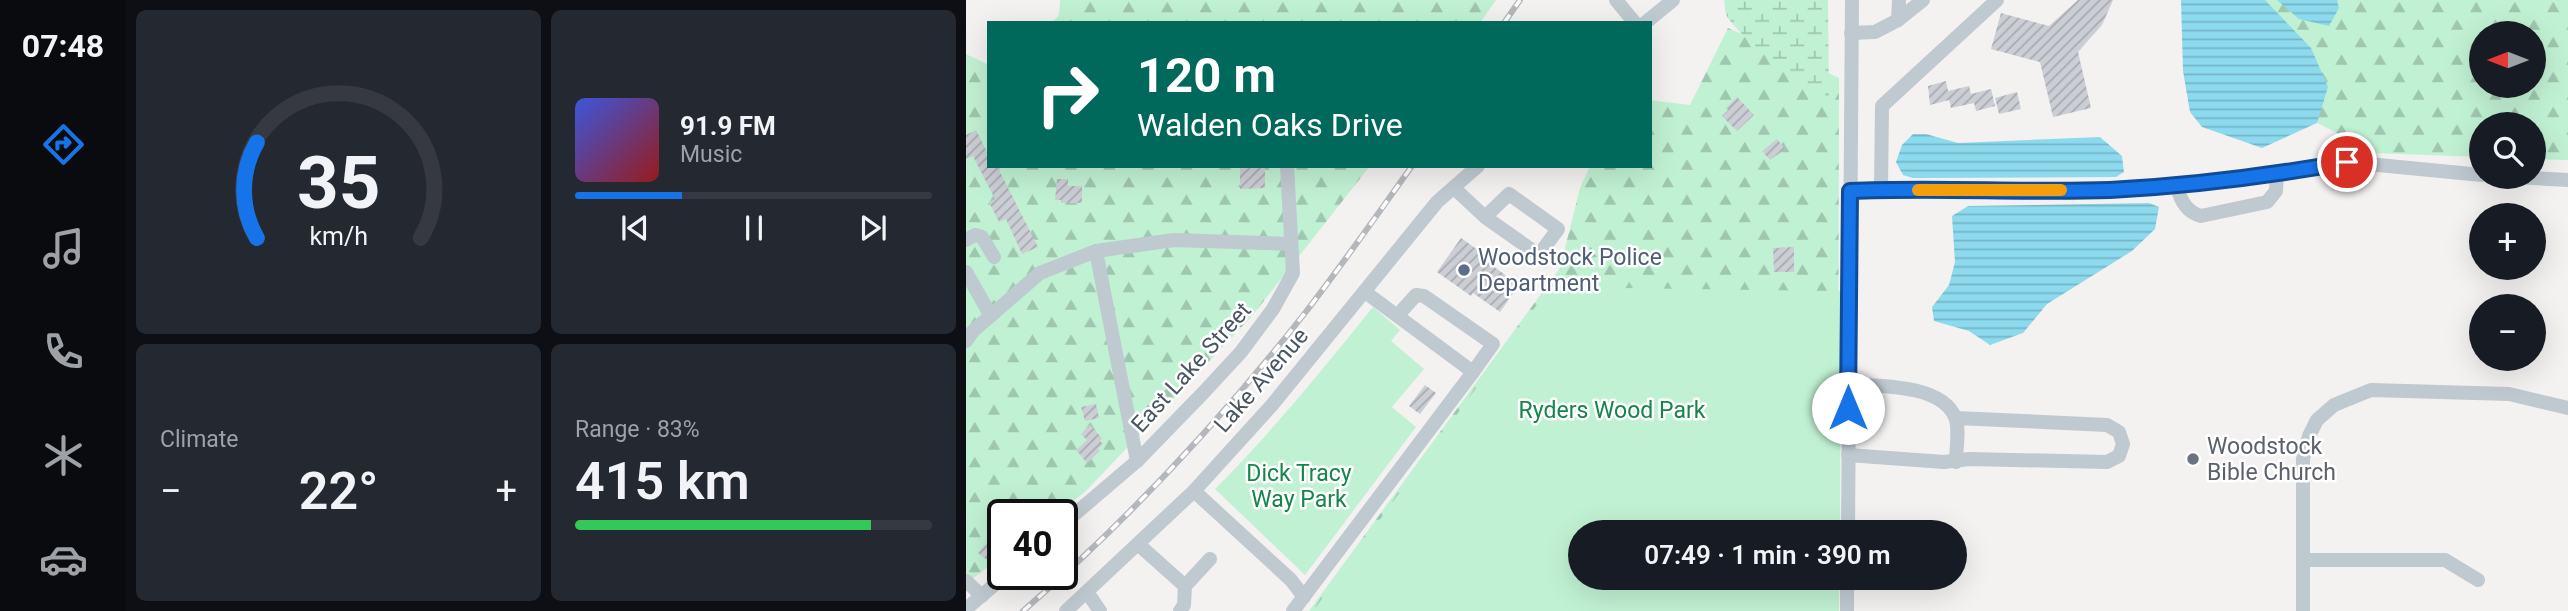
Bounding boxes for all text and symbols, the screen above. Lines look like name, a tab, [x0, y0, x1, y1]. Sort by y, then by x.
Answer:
north arrow	[2469, 21, 2546, 98]
map controls	[2469, 21, 2546, 371]
text: 07:48	[22, 27, 104, 65]
text: 120 m	[1137, 47, 1276, 104]
icon: right	[1022, 49, 1113, 140]
text: Walden Oaks Drive	[1137, 106, 1403, 144]
text: 91.9 FM	[680, 111, 776, 141]
button: search	[2469, 112, 2546, 189]
icon: directions	[39, 120, 88, 169]
pin	[2317, 132, 2377, 192]
text: 35	[297, 141, 380, 227]
text: Music	[680, 141, 742, 168]
icon: arrive	[2328, 143, 2366, 181]
button: +	[2469, 203, 2546, 280]
icon: previous	[616, 209, 654, 247]
icon: pause	[735, 209, 773, 247]
icon: next	[854, 209, 892, 247]
text: km/h	[309, 222, 368, 251]
icon: music	[39, 224, 88, 273]
place label: Woodstock Police Department	[1478, 244, 1662, 297]
marker: Woodstock Police Department	[1456, 262, 1472, 278]
button: −	[2469, 294, 2546, 371]
street label: East Lake Street	[1126, 297, 1257, 438]
street label: Lake Avenue	[1209, 323, 1314, 438]
icon: phone	[39, 327, 88, 376]
position arrow	[1811, 371, 1885, 445]
park label: Ryders Wood Park	[1519, 397, 1706, 424]
text: Range · 83%	[575, 416, 700, 443]
text: Climate	[160, 426, 239, 453]
icon: climate	[39, 431, 88, 480]
place label: Woodstock Bible Church	[2207, 433, 2336, 486]
text: 415 km	[575, 451, 750, 512]
marker: Woodstock Bible Church	[2185, 451, 2201, 467]
park label: Dick Tracy Way Park	[1246, 460, 1352, 513]
text: 22°	[299, 461, 378, 522]
text: −	[160, 469, 182, 513]
text: +	[495, 469, 517, 513]
speed limit sign: 40	[987, 499, 1078, 590]
icon: car	[39, 535, 88, 584]
text: 07:49 · 1 min · 390 m	[1644, 540, 1891, 570]

